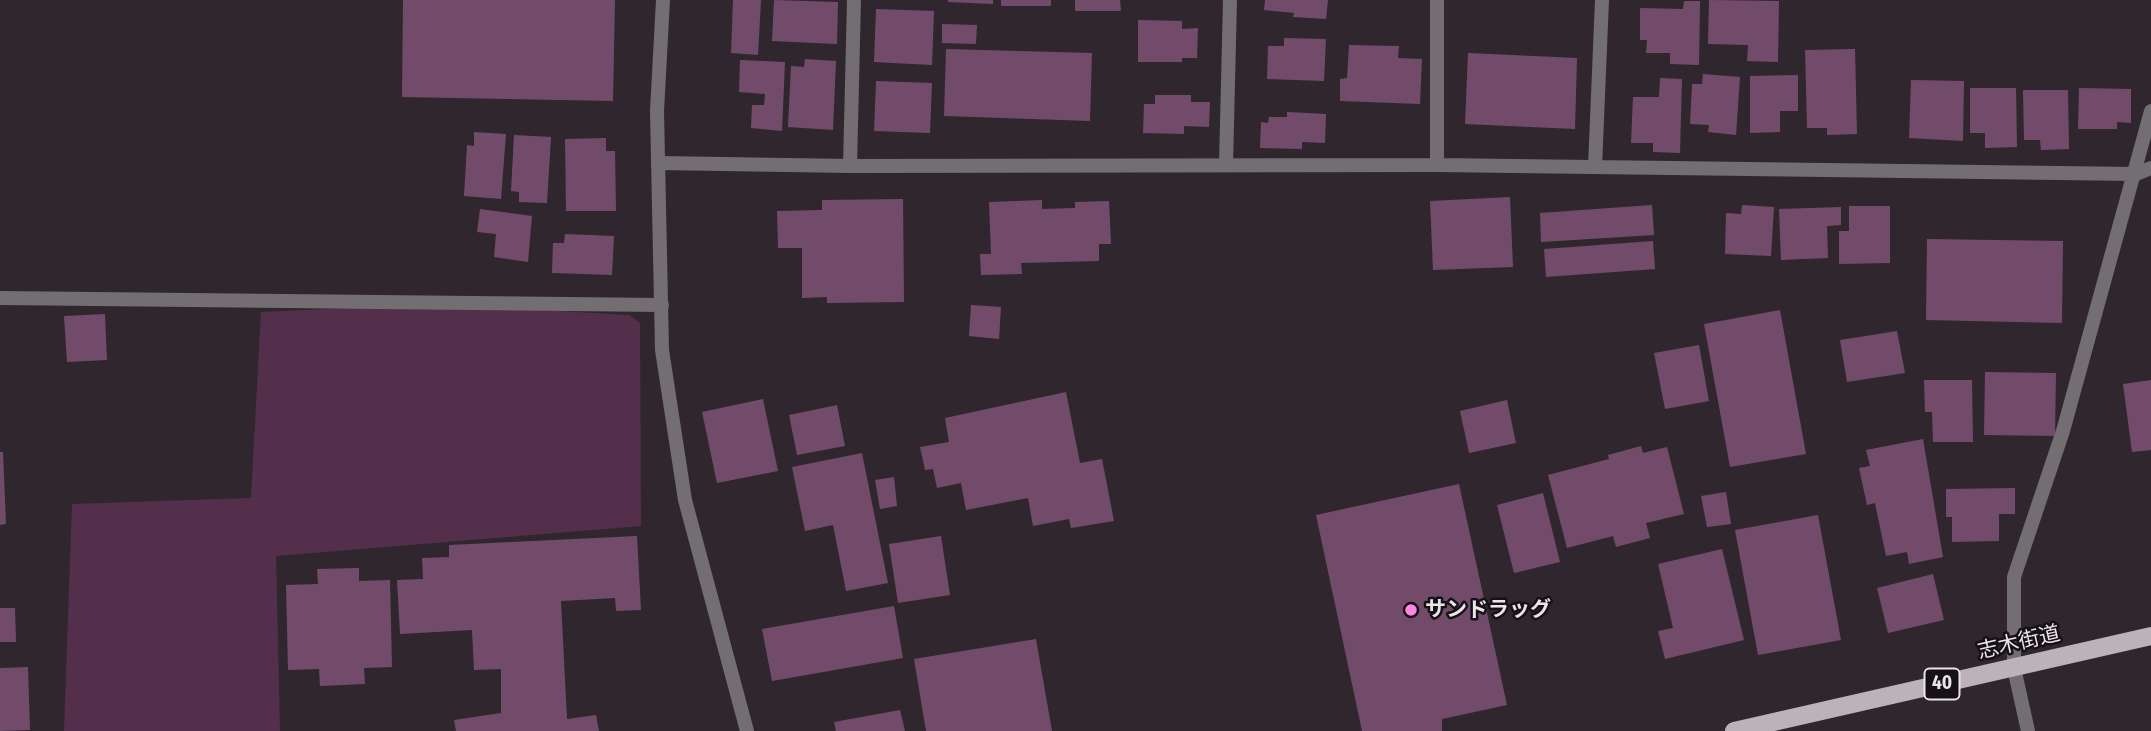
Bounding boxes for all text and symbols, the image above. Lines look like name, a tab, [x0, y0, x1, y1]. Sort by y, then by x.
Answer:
place label: サンドラッグ	[1425, 597, 1551, 623]
marker: サンドラッグ	[1403, 602, 1419, 618]
street label: 志木街道	[1975, 621, 2063, 665]
road number: 40	[1924, 668, 1960, 699]

